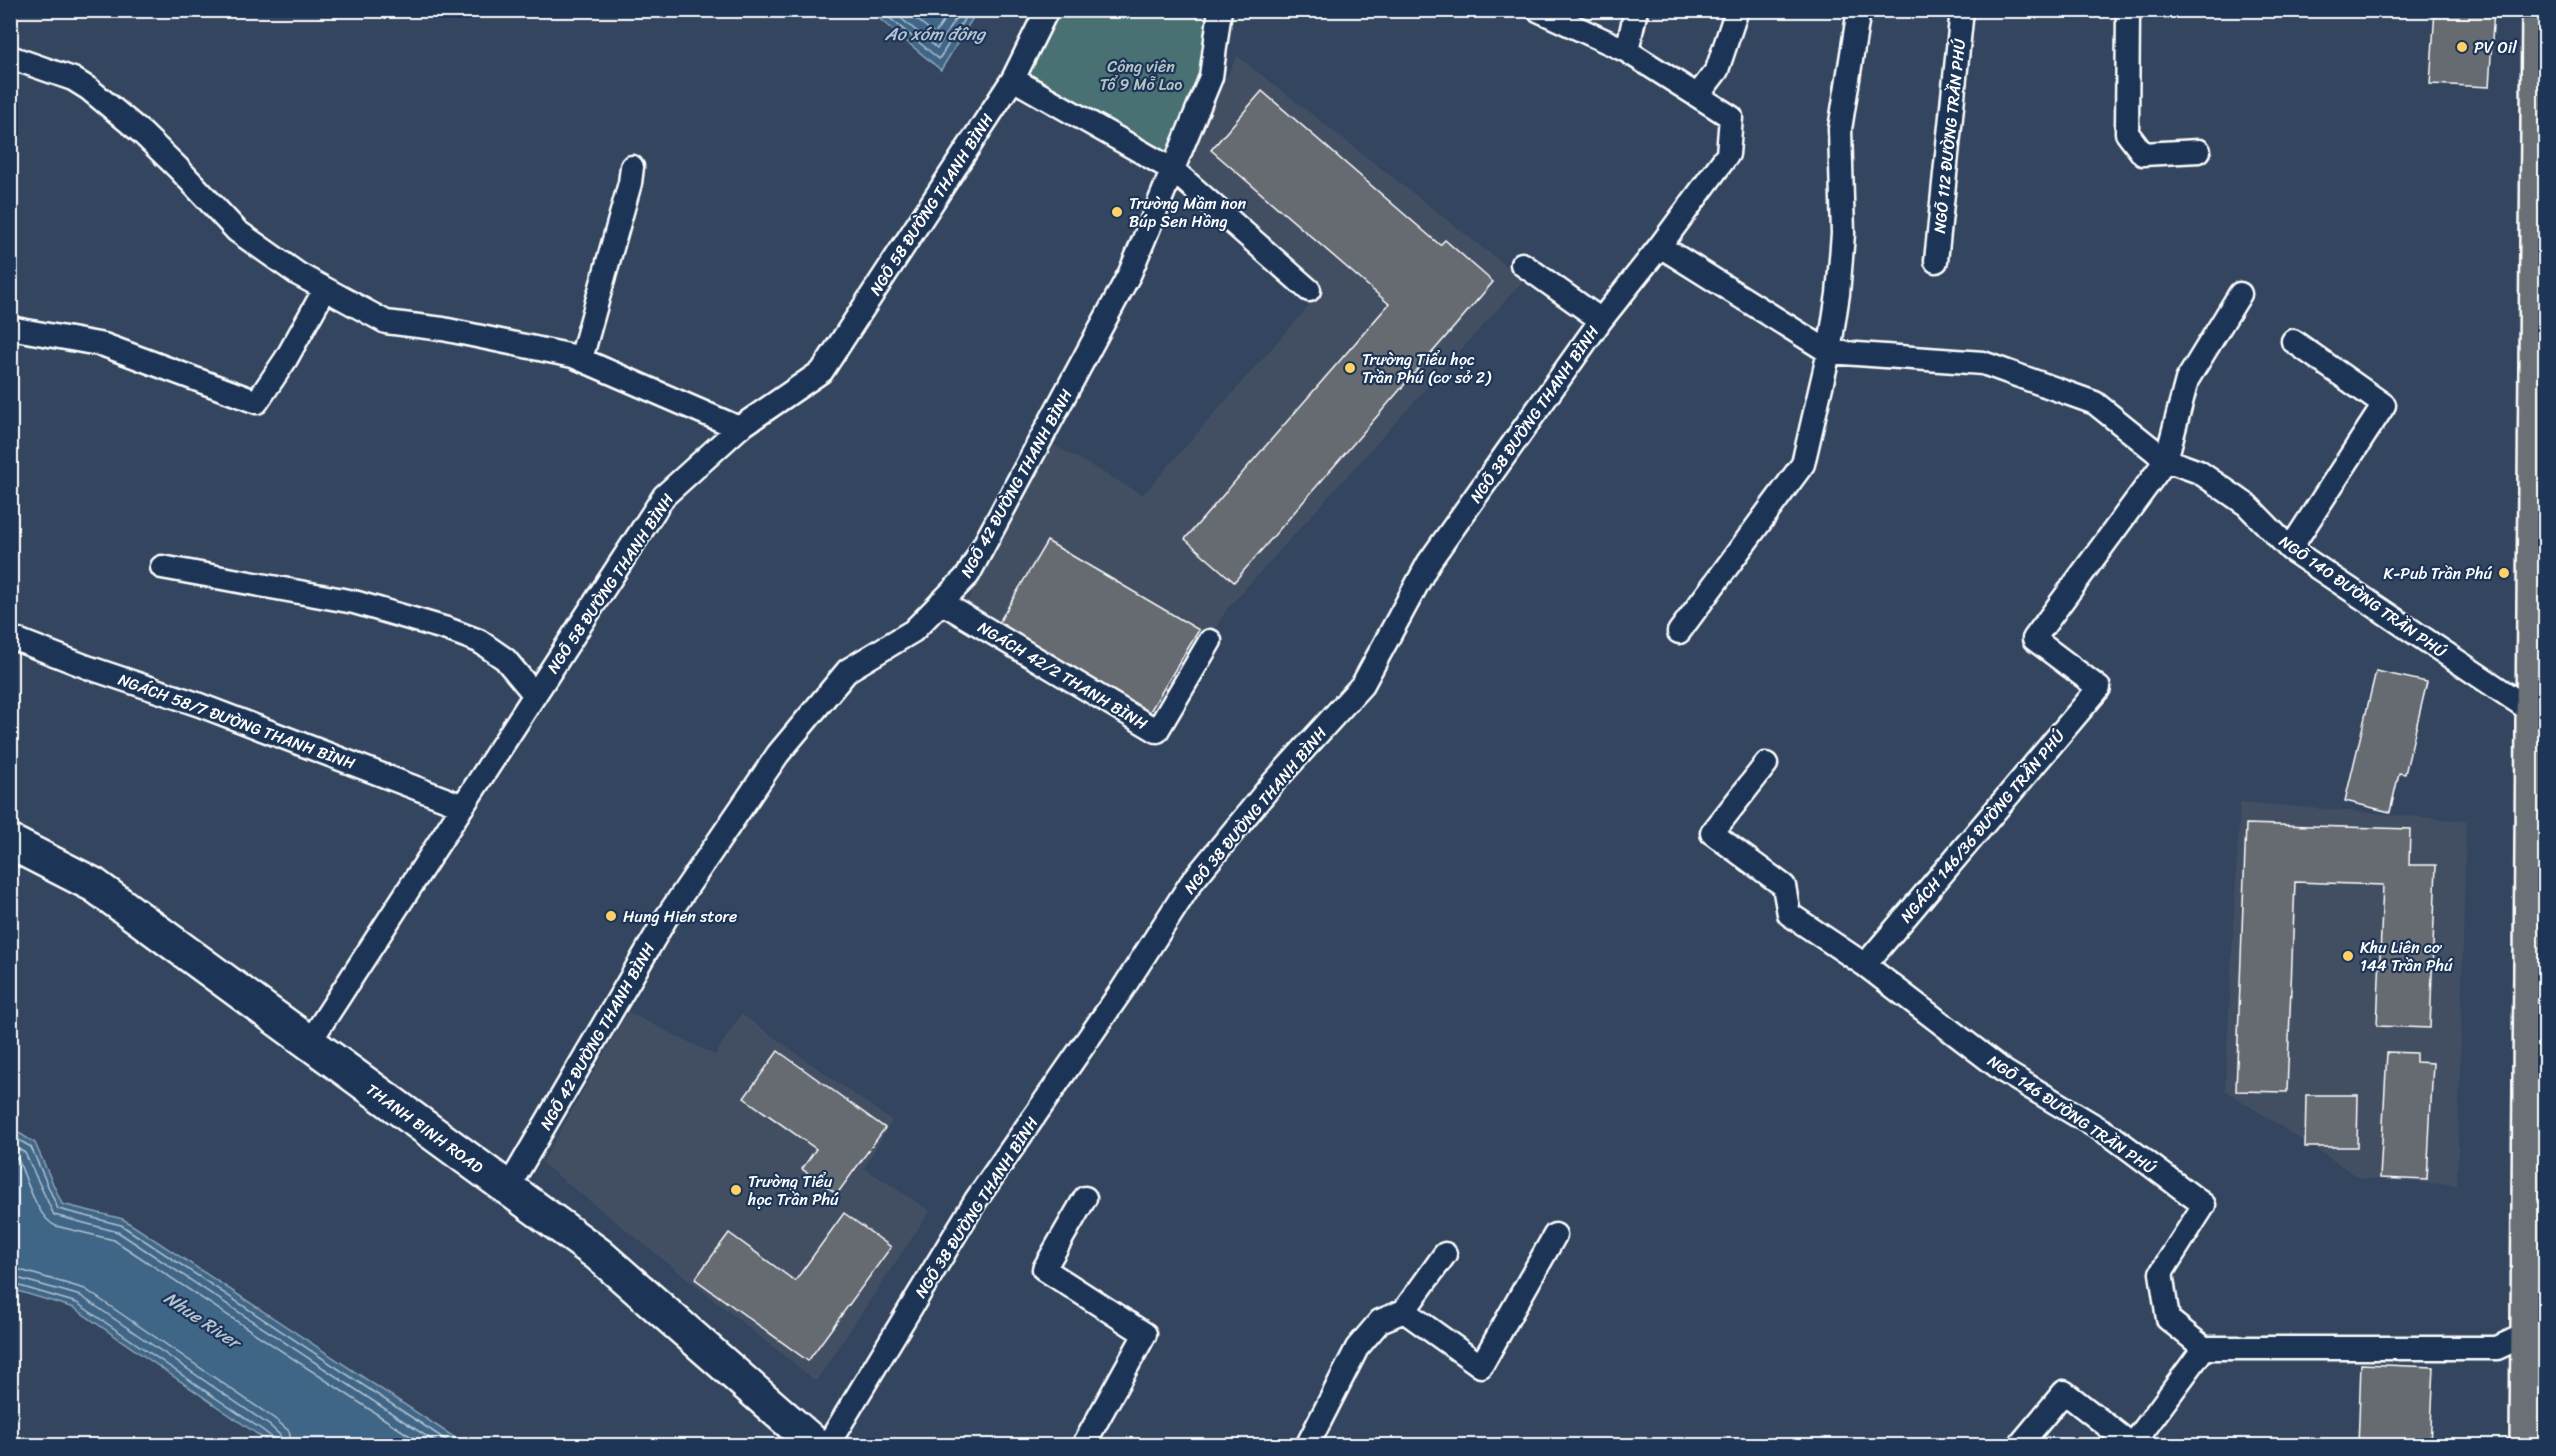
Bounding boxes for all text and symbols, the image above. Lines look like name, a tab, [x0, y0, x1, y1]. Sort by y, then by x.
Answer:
water label: Ao xóm đông	[884, 18, 987, 50]
place label: PV Oil	[2474, 33, 2517, 62]
street label: NGÕ 112 ĐƯỜNG TRẦN PHÚ	[1925, 37, 1974, 235]
marker: PV Oil	[2455, 40, 2469, 54]
park label: Công viên Tổ 9 Mỗ Lao	[1100, 52, 1182, 99]
street label: NGÕ 58 ĐƯỜNG THANH BÌNH	[861, 107, 1001, 301]
place label: Trường Mầm non Búp Sen Hồng	[1129, 189, 1247, 236]
marker: Trường Mầm non Búp Sen Hồng	[1110, 205, 1124, 219]
street label: NGÕ 38 ĐƯỜNG THANH BÌNH	[1462, 319, 1607, 509]
place label: Trường Tiểu học Trần Phú (cơ sở 2)	[1362, 345, 1492, 392]
marker: Trường Tiểu học Trần Phú (cơ sở 2)	[1343, 361, 1357, 375]
street label: NGÕ 42 ĐƯỜNG THANH BÌNH	[952, 383, 1081, 583]
street label: NGÕ 58 ĐƯỜNG THANH BÌNH	[539, 487, 682, 679]
street label: NGÕ 140 ĐƯỜNG TRẦN PHÚ	[2273, 527, 2453, 666]
place label: K-Pub Trần Phú	[2383, 559, 2492, 588]
marker: K-Pub Trần Phú	[2497, 566, 2511, 580]
street label: NGÁCH 42/2 THANH BÌNH	[972, 613, 1154, 738]
street label: NGÁCH 58/7 ĐƯỜNG THANH BÌNH	[114, 665, 360, 778]
street label: NGÕ 38 ĐƯỜNG THANH BÌNH	[1176, 720, 1334, 901]
street label: NGÁCH 146/36 ĐƯỜNG TRẦN PHÚ	[1893, 723, 2073, 930]
place label: Hung Hien store	[623, 902, 737, 931]
marker: Hung Hien store	[604, 909, 618, 923]
place label: Khu Liên cơ 144 Trần Phú	[2360, 933, 2453, 980]
street label: NGÕ 42 ĐƯỜNG THANH BÌNH	[532, 937, 663, 1135]
marker: Khu Liên cơ 144 Trần Phú	[2341, 949, 2355, 963]
street label: NGÕ 146 ĐƯỜNG TRẦN PHÚ	[1981, 1047, 2162, 1182]
street label: THANH BINH ROAD	[360, 1076, 490, 1181]
street label: NGÕ 38 ĐƯỜNG THANH BÌNH	[907, 1111, 1046, 1304]
place label: Trường Tiểu học Trần Phú	[747, 1167, 839, 1214]
marker: Trường Tiểu học Trần Phú	[729, 1183, 743, 1197]
water label: Nhue River	[157, 1283, 250, 1359]

